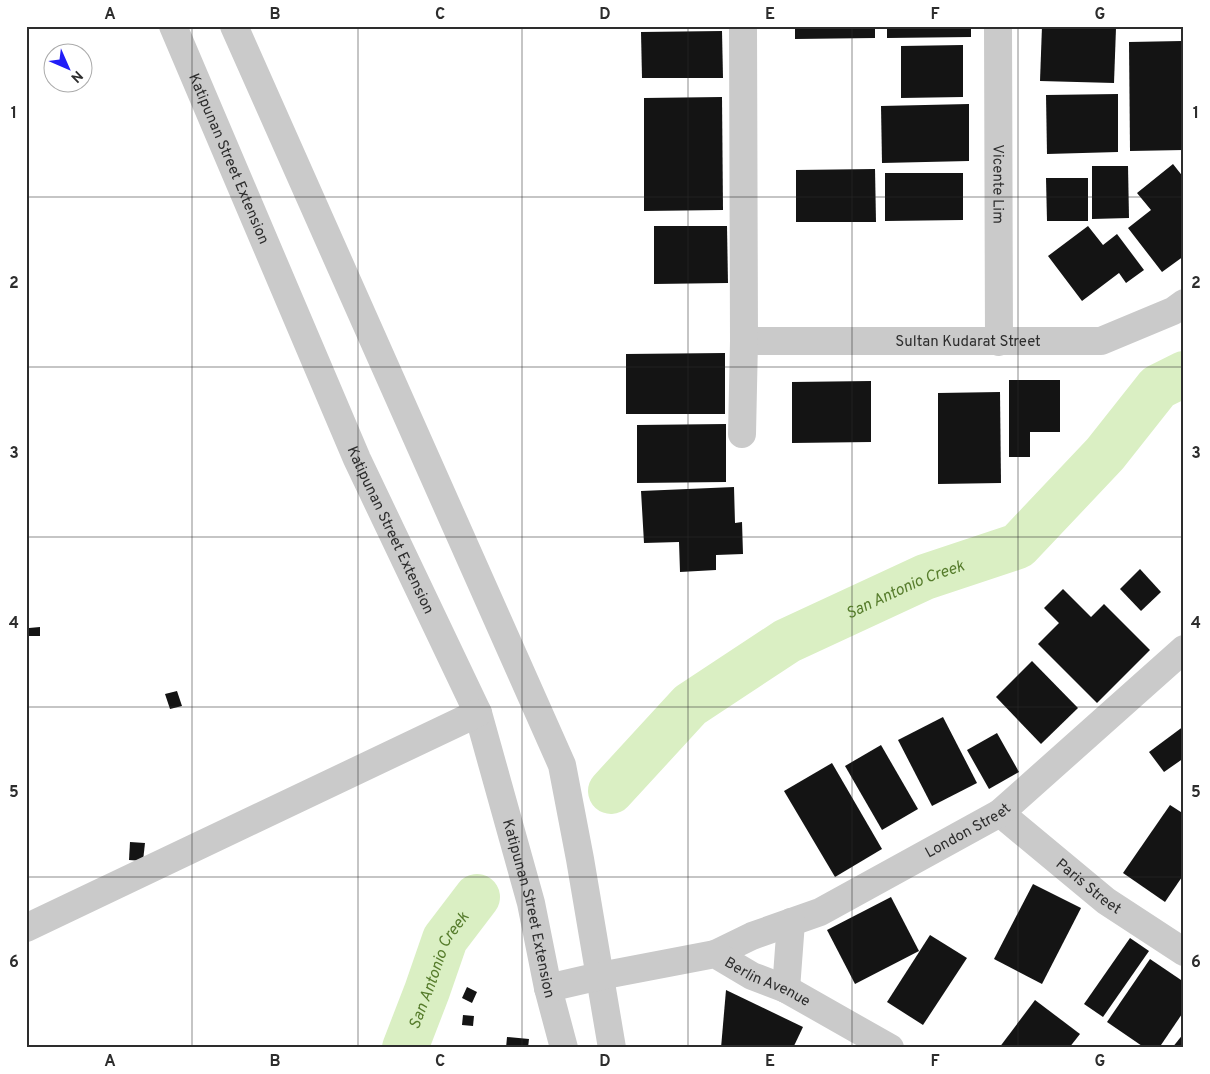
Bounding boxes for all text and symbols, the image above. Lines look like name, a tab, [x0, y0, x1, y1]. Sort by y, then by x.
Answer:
text: A	[104, 5, 116, 25]
text: B	[269, 5, 281, 25]
text: C	[435, 5, 445, 25]
text: D	[599, 5, 611, 25]
text: E	[765, 5, 775, 25]
text: F	[930, 5, 940, 25]
text: G	[1095, 5, 1105, 25]
north arrow	[42, 42, 92, 92]
text: N	[67, 67, 86, 86]
street label: Katipunan Street Extension	[183, 71, 273, 247]
text: 1	[11, 104, 17, 124]
text: 1	[1193, 104, 1199, 124]
street label: Vicente Lim	[987, 144, 1007, 224]
text: 2	[9, 274, 19, 294]
text: 2	[1191, 274, 1201, 294]
street label: Sultan Kudarat Street	[895, 333, 1041, 352]
text: 3	[9, 444, 19, 464]
street label: Katipunan Street Extension	[342, 444, 437, 617]
text: 3	[1191, 444, 1201, 464]
water label: San Antonio Creek	[843, 556, 968, 624]
text: 4	[9, 614, 19, 634]
text: 4	[1191, 614, 1201, 634]
text: 5	[9, 783, 19, 803]
text: 5	[1191, 783, 1201, 803]
street label: London Street	[922, 800, 1016, 863]
street label: Katipunan Street Extension	[497, 817, 558, 1000]
street label: Paris Street	[1051, 855, 1124, 919]
water label: San Antonio Creek	[405, 908, 475, 1032]
text: 6	[9, 953, 19, 973]
text: 6	[1191, 953, 1201, 973]
street label: Berlin Avenue	[720, 954, 813, 1012]
text: A	[104, 1052, 116, 1072]
text: B	[269, 1052, 281, 1072]
text: C	[435, 1052, 445, 1072]
text: D	[599, 1052, 611, 1072]
text: E	[765, 1052, 775, 1072]
text: F	[930, 1052, 940, 1072]
text: G	[1095, 1052, 1105, 1072]

